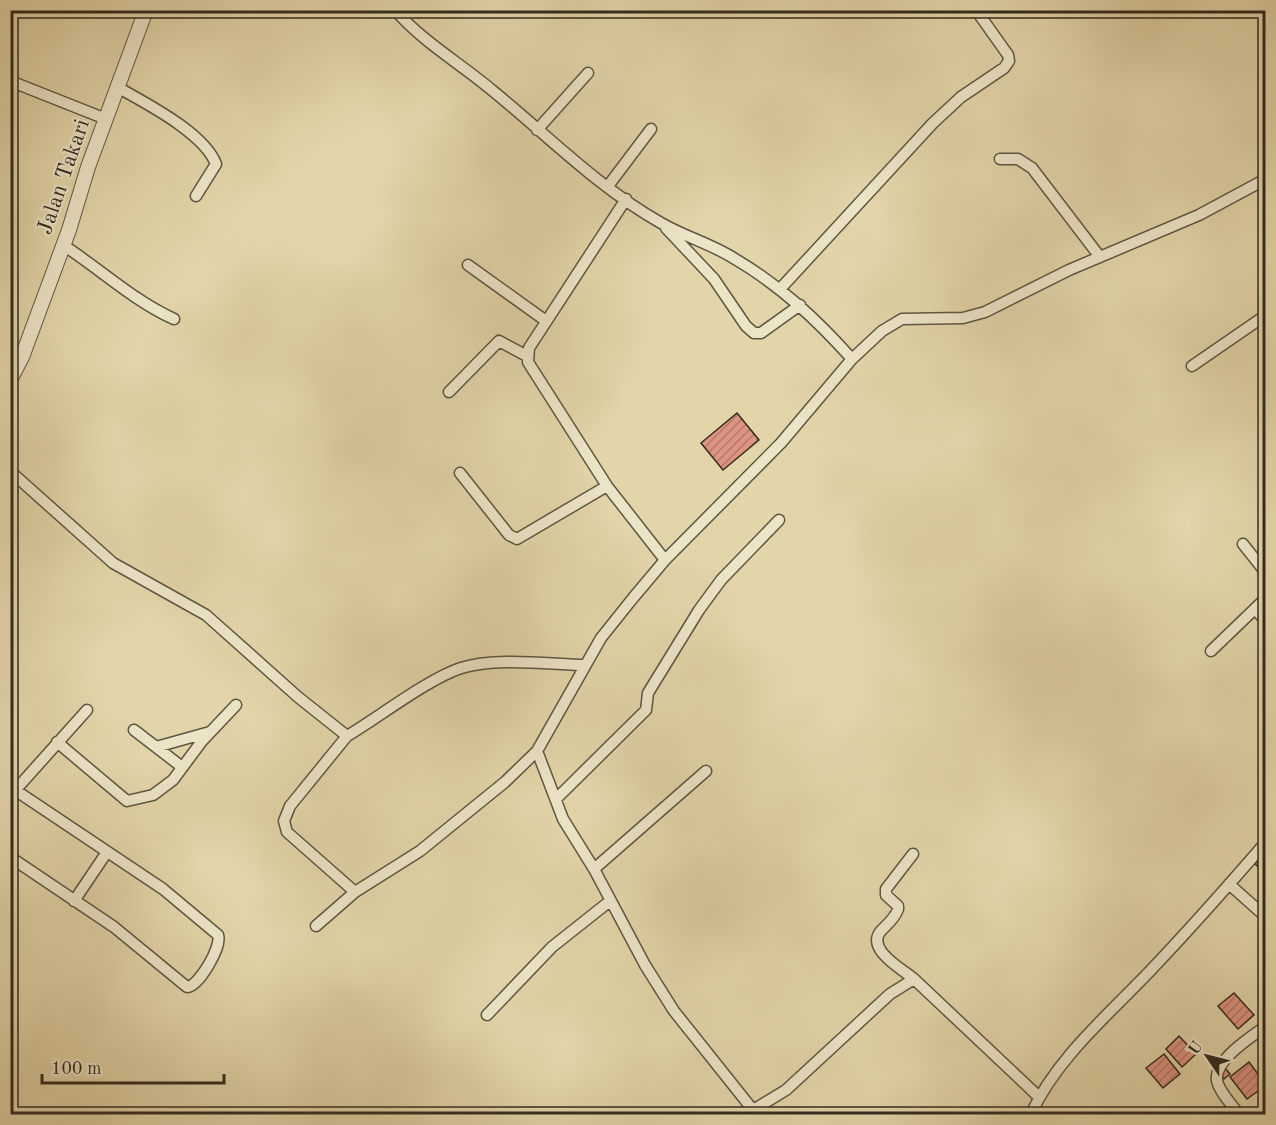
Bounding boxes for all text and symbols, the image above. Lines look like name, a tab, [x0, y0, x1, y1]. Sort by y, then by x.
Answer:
street label: Jalan Takari	[34, 116, 94, 237]
north arrow	[1177, 1026, 1237, 1086]
text: U	[1186, 1039, 1207, 1058]
scale bar	[42, 1047, 224, 1085]
text: 100 m	[51, 1060, 102, 1078]

